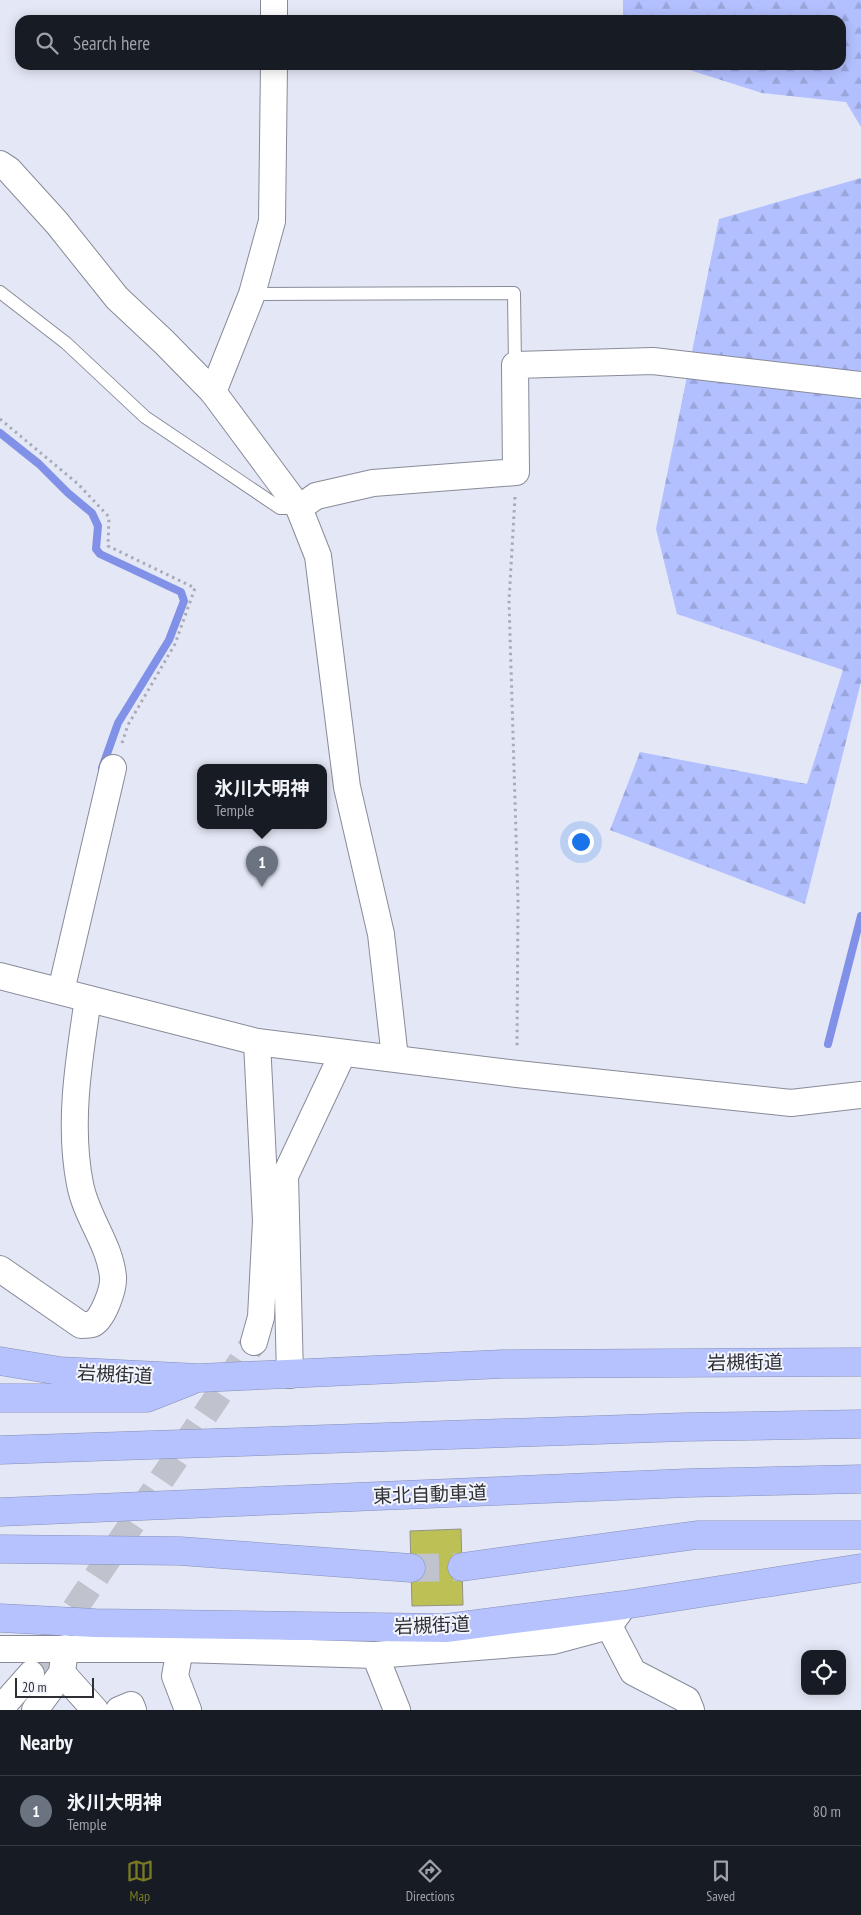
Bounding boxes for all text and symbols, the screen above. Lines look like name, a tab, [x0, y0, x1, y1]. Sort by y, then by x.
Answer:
search box	[15, 15, 846, 70]
icon: search	[33, 29, 61, 57]
text: Search here	[73, 31, 150, 55]
popup	[197, 764, 327, 829]
text: 氷川大明神	[214, 776, 310, 800]
text: Temple	[214, 800, 254, 820]
your location	[568, 829, 594, 855]
pin: 1	[246, 846, 278, 887]
street label: 岩槻街道	[707, 1349, 783, 1375]
street label: 岩槻街道	[76, 1360, 154, 1388]
street label: 東北自動車道	[373, 1480, 487, 1508]
street label: 岩槻街道	[394, 1612, 470, 1638]
map controls	[801, 1650, 846, 1695]
button: locate	[801, 1650, 846, 1695]
scale bar	[15, 1675, 94, 1698]
text: 20 m	[22, 1678, 47, 1696]
text: Nearby	[20, 1729, 73, 1756]
text: 氷川大明神	[67, 1790, 162, 1814]
text: 1	[32, 1801, 40, 1821]
text: 80 m	[813, 1801, 841, 1821]
text: Temple	[67, 1814, 107, 1834]
tab: Map	[126, 1857, 154, 1905]
tab: Directions	[406, 1857, 454, 1905]
tab: Saved	[706, 1857, 735, 1905]

